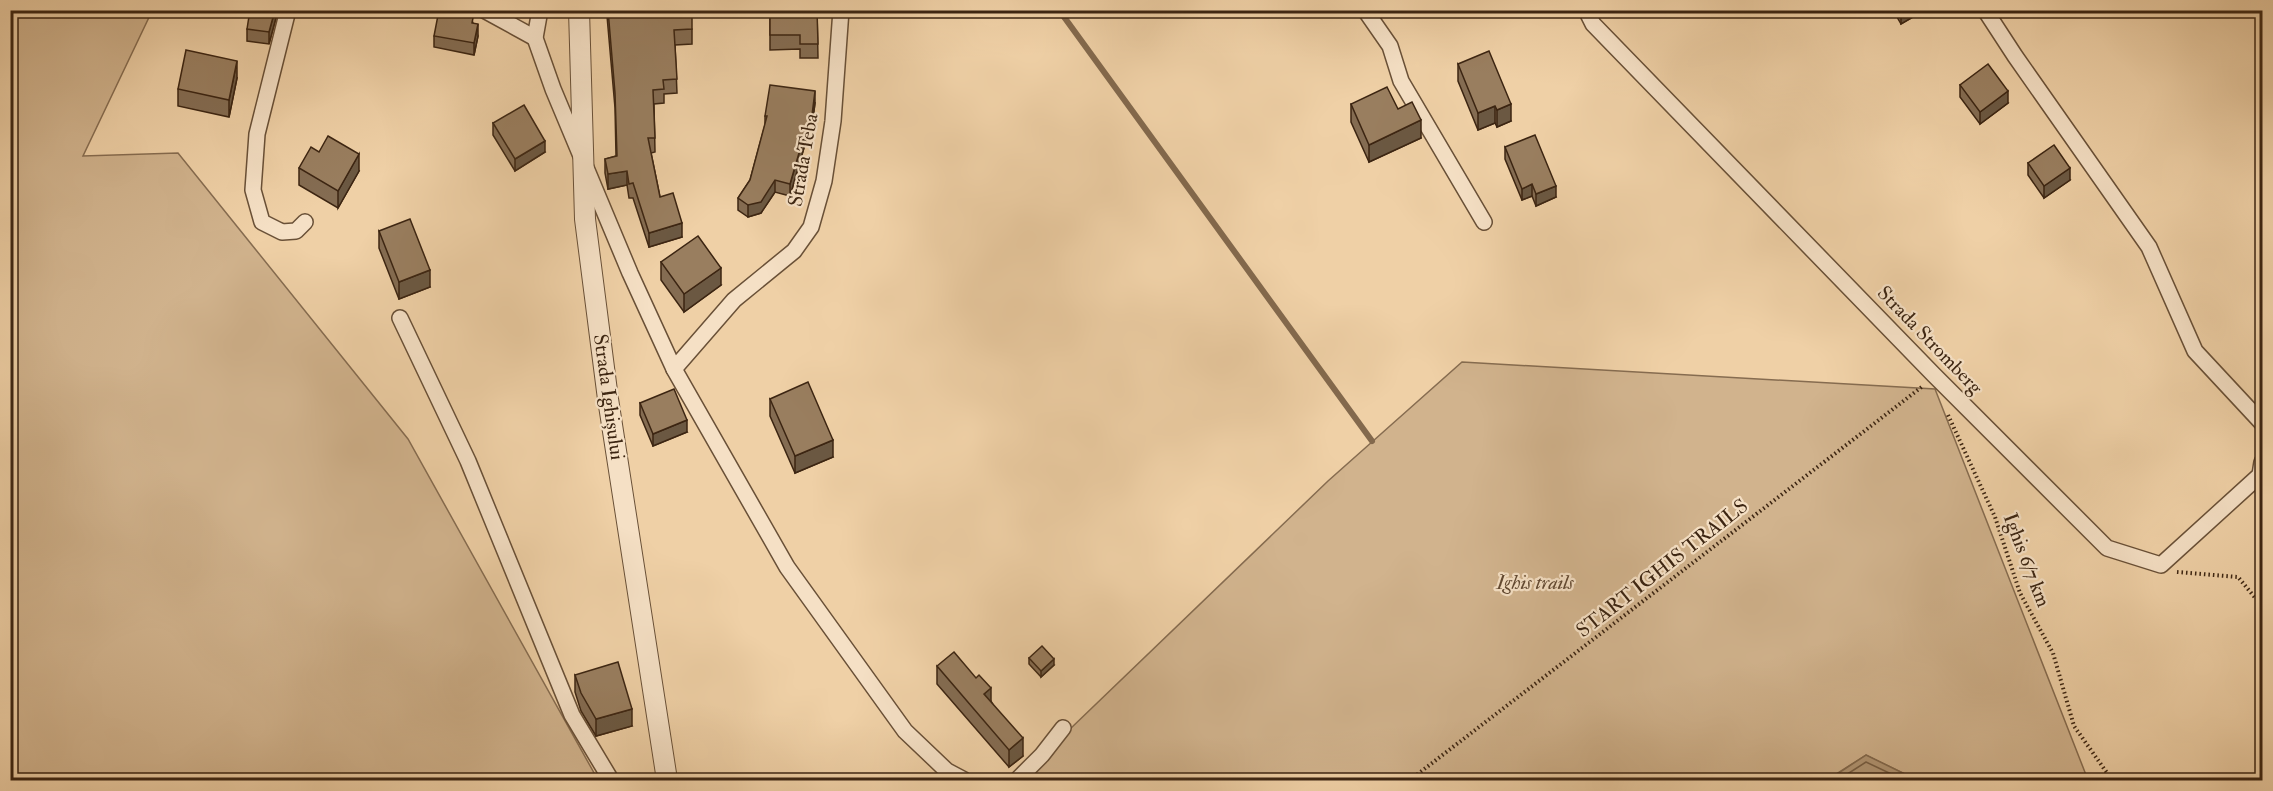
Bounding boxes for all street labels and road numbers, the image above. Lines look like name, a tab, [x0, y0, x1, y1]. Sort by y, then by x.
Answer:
street label: Strada Teba	[783, 111, 824, 209]
street label: Strada Stromberg	[1872, 281, 1989, 400]
street label: Strada Ighișului	[588, 332, 630, 462]
street label: START IGHIS TRAILS	[1571, 493, 1753, 643]
street label: Ighis 6/7 km	[1998, 510, 2056, 611]

